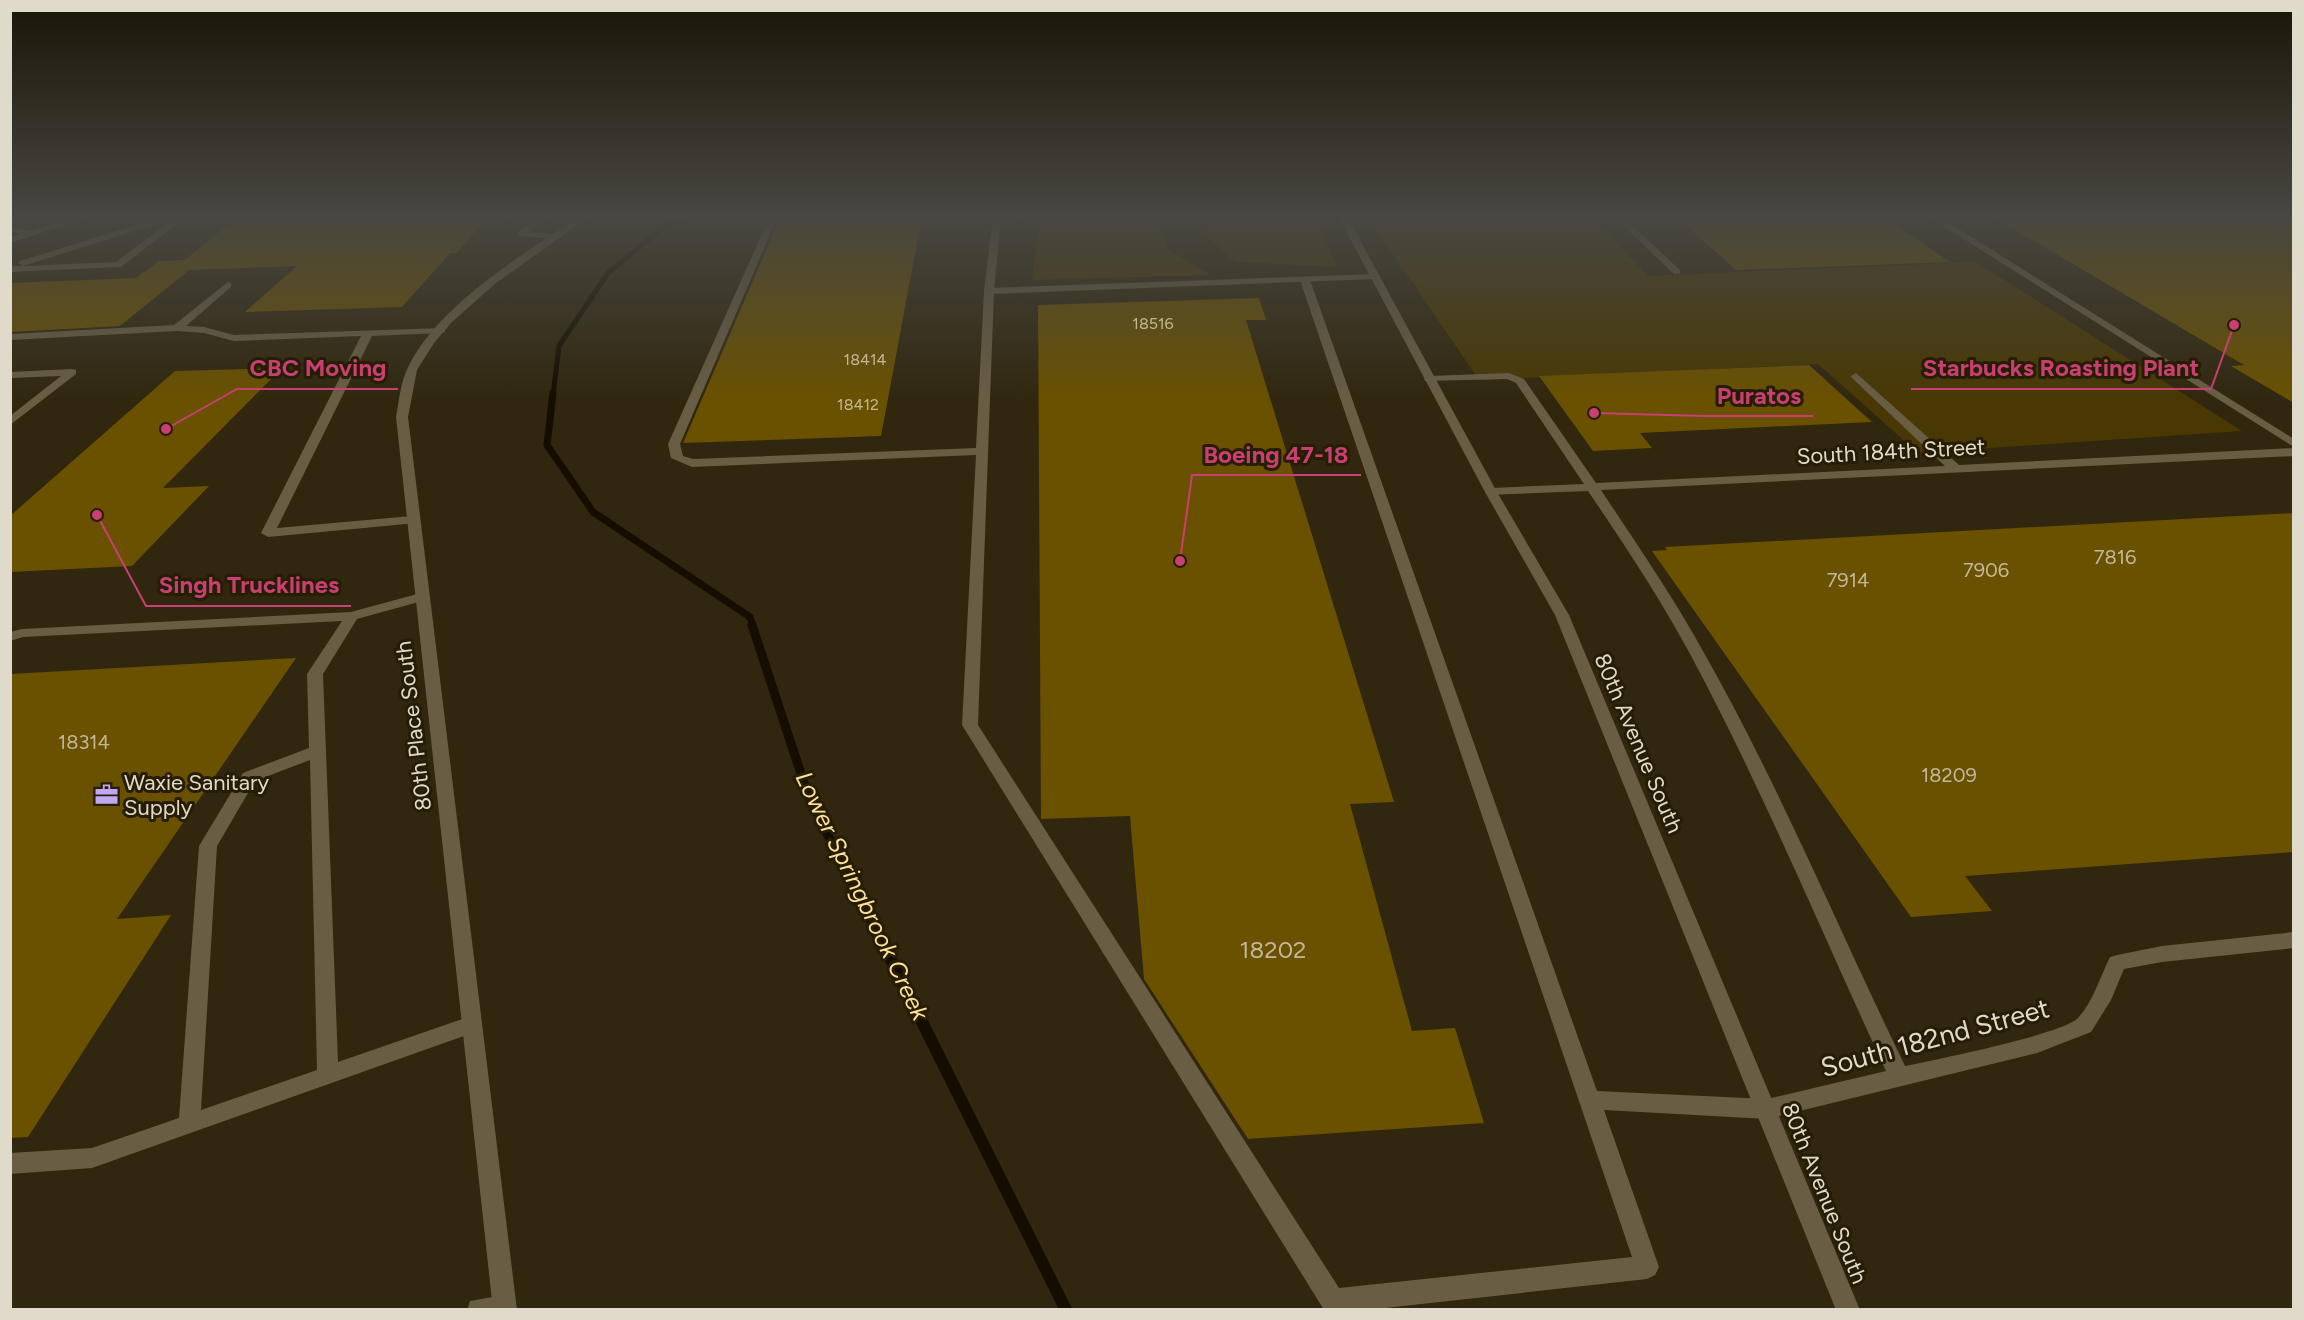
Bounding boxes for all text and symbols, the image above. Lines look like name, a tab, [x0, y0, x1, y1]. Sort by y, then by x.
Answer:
house number: 18516	[1132, 314, 1174, 333]
callout: CBC Moving	[237, 347, 398, 389]
callout: Starbucks Roasting Plant	[1911, 347, 2211, 389]
house number: 18414	[844, 350, 887, 369]
text: CBC Moving	[250, 353, 386, 382]
text: Starbucks Roasting Plant	[1923, 353, 2199, 382]
callout: Puratos	[1705, 374, 1813, 416]
text: Puratos	[1717, 381, 1801, 410]
house number: 18412	[837, 395, 879, 414]
callout: Boeing 47-18	[1192, 433, 1361, 475]
street label: South 184th Street	[1796, 433, 1986, 470]
text: Boeing 47-18	[1203, 440, 1349, 469]
house number: 7816	[2094, 545, 2136, 569]
house number: 7906	[1963, 558, 2009, 582]
callout: Singh Trucklines	[146, 564, 351, 606]
house number: 7914	[1827, 568, 1869, 592]
text: Singh Trucklines	[159, 570, 339, 599]
street label: 80th Place South	[390, 639, 437, 812]
street label: 80th Avenue South	[1588, 649, 1689, 837]
house number: 18314	[58, 730, 110, 754]
house number: 18209	[1921, 763, 1977, 787]
water label: Lower Springbrook Creek	[790, 767, 936, 1026]
place label: Waxie Sanitary Supply	[124, 769, 269, 821]
office icon: Waxie Sanitary Supply	[93, 782, 119, 808]
house number: 18202	[1240, 935, 1306, 964]
street label: South 182nd Street	[1817, 991, 2053, 1084]
street label: 80th Avenue South	[1776, 1099, 1873, 1288]

